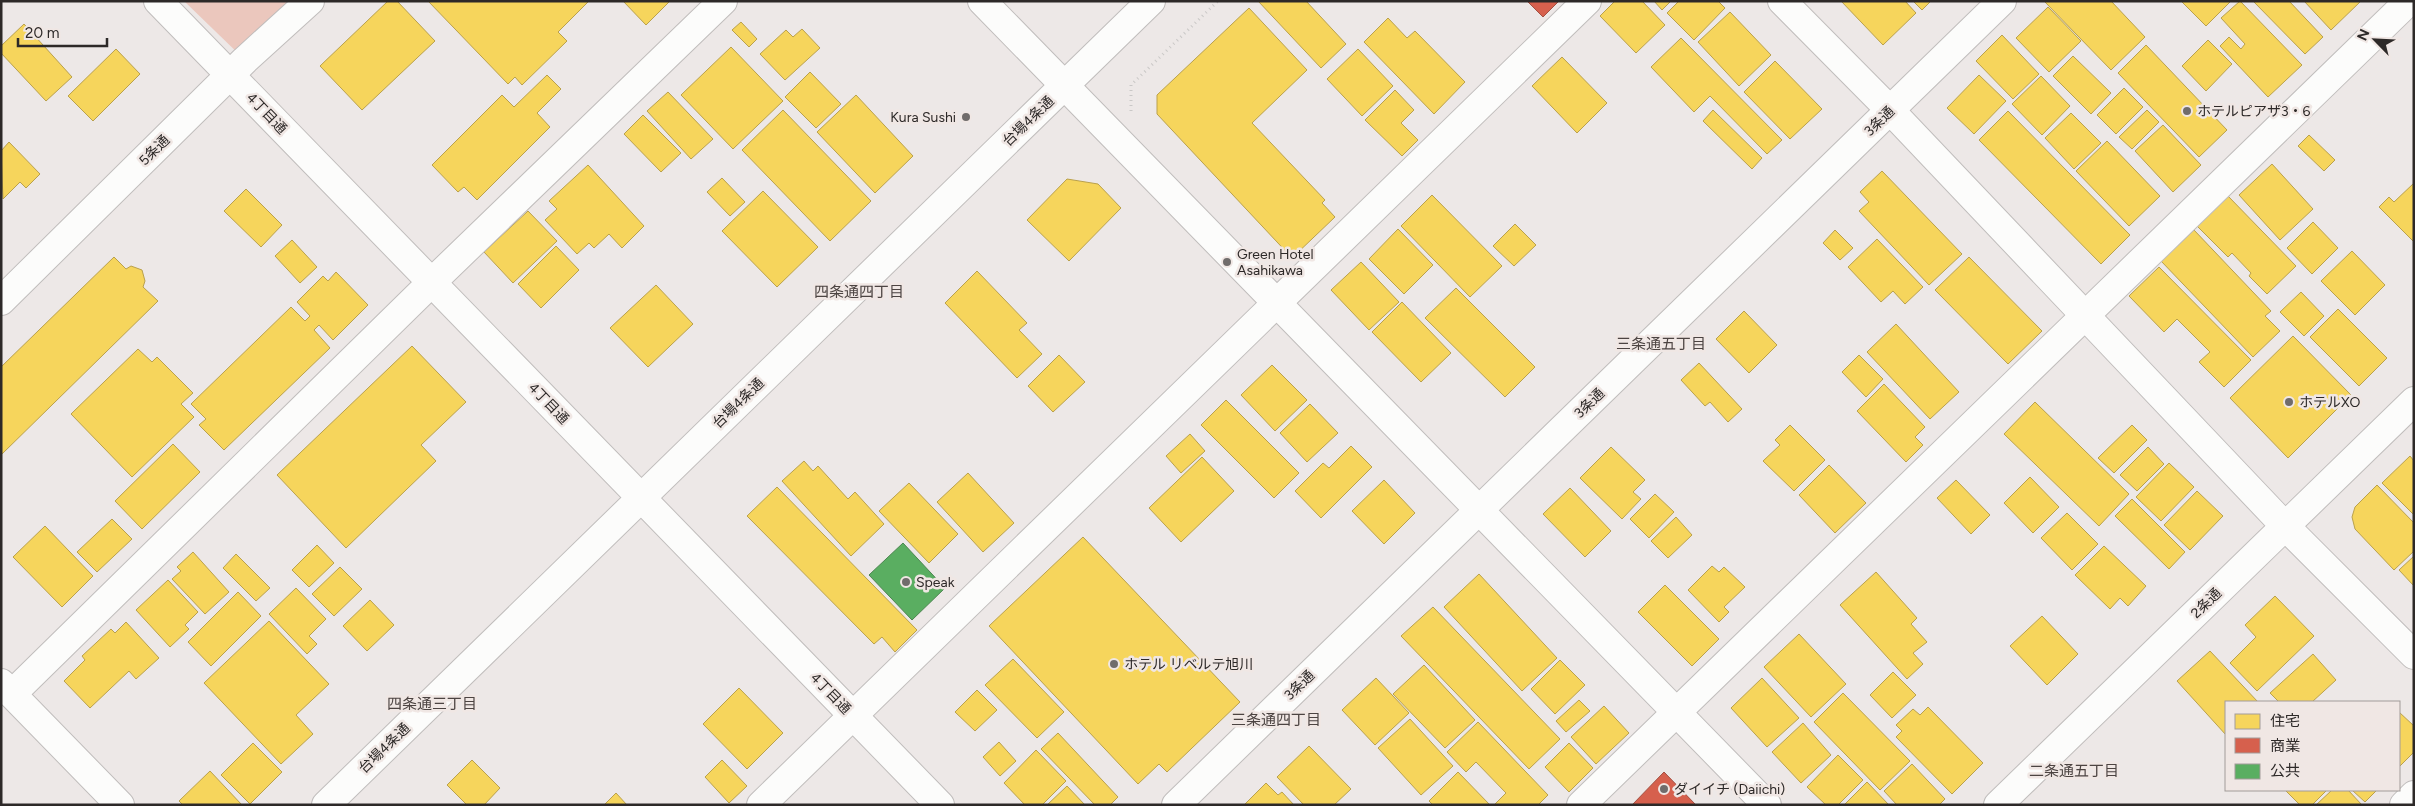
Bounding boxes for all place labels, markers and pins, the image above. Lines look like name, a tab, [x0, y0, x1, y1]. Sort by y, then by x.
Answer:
place label: ホテルピアザ3・6	[2197, 103, 2311, 120]
marker: ホテルピアザ3・6	[2181, 105, 2193, 117]
place label: Kura Sushi	[890, 109, 956, 126]
marker: Kura Sushi	[960, 111, 972, 123]
place label: Green Hotel Asahikawa	[1237, 246, 1314, 279]
marker: Green Hotel Asahikawa	[1221, 256, 1233, 268]
place label: ホテルXO	[2299, 394, 2361, 411]
marker: ホテルXO	[2283, 396, 2295, 408]
place label: Speak	[916, 574, 955, 591]
marker: Speak	[900, 576, 912, 588]
place label: ホテル リベルテ旭川	[1124, 656, 1253, 673]
marker: ホテル リベルテ旭川	[1108, 658, 1120, 670]
place label: ダイイチ (Daiichi)	[1674, 781, 1785, 798]
marker: ダイイチ (Daiichi)	[1658, 783, 1670, 795]

